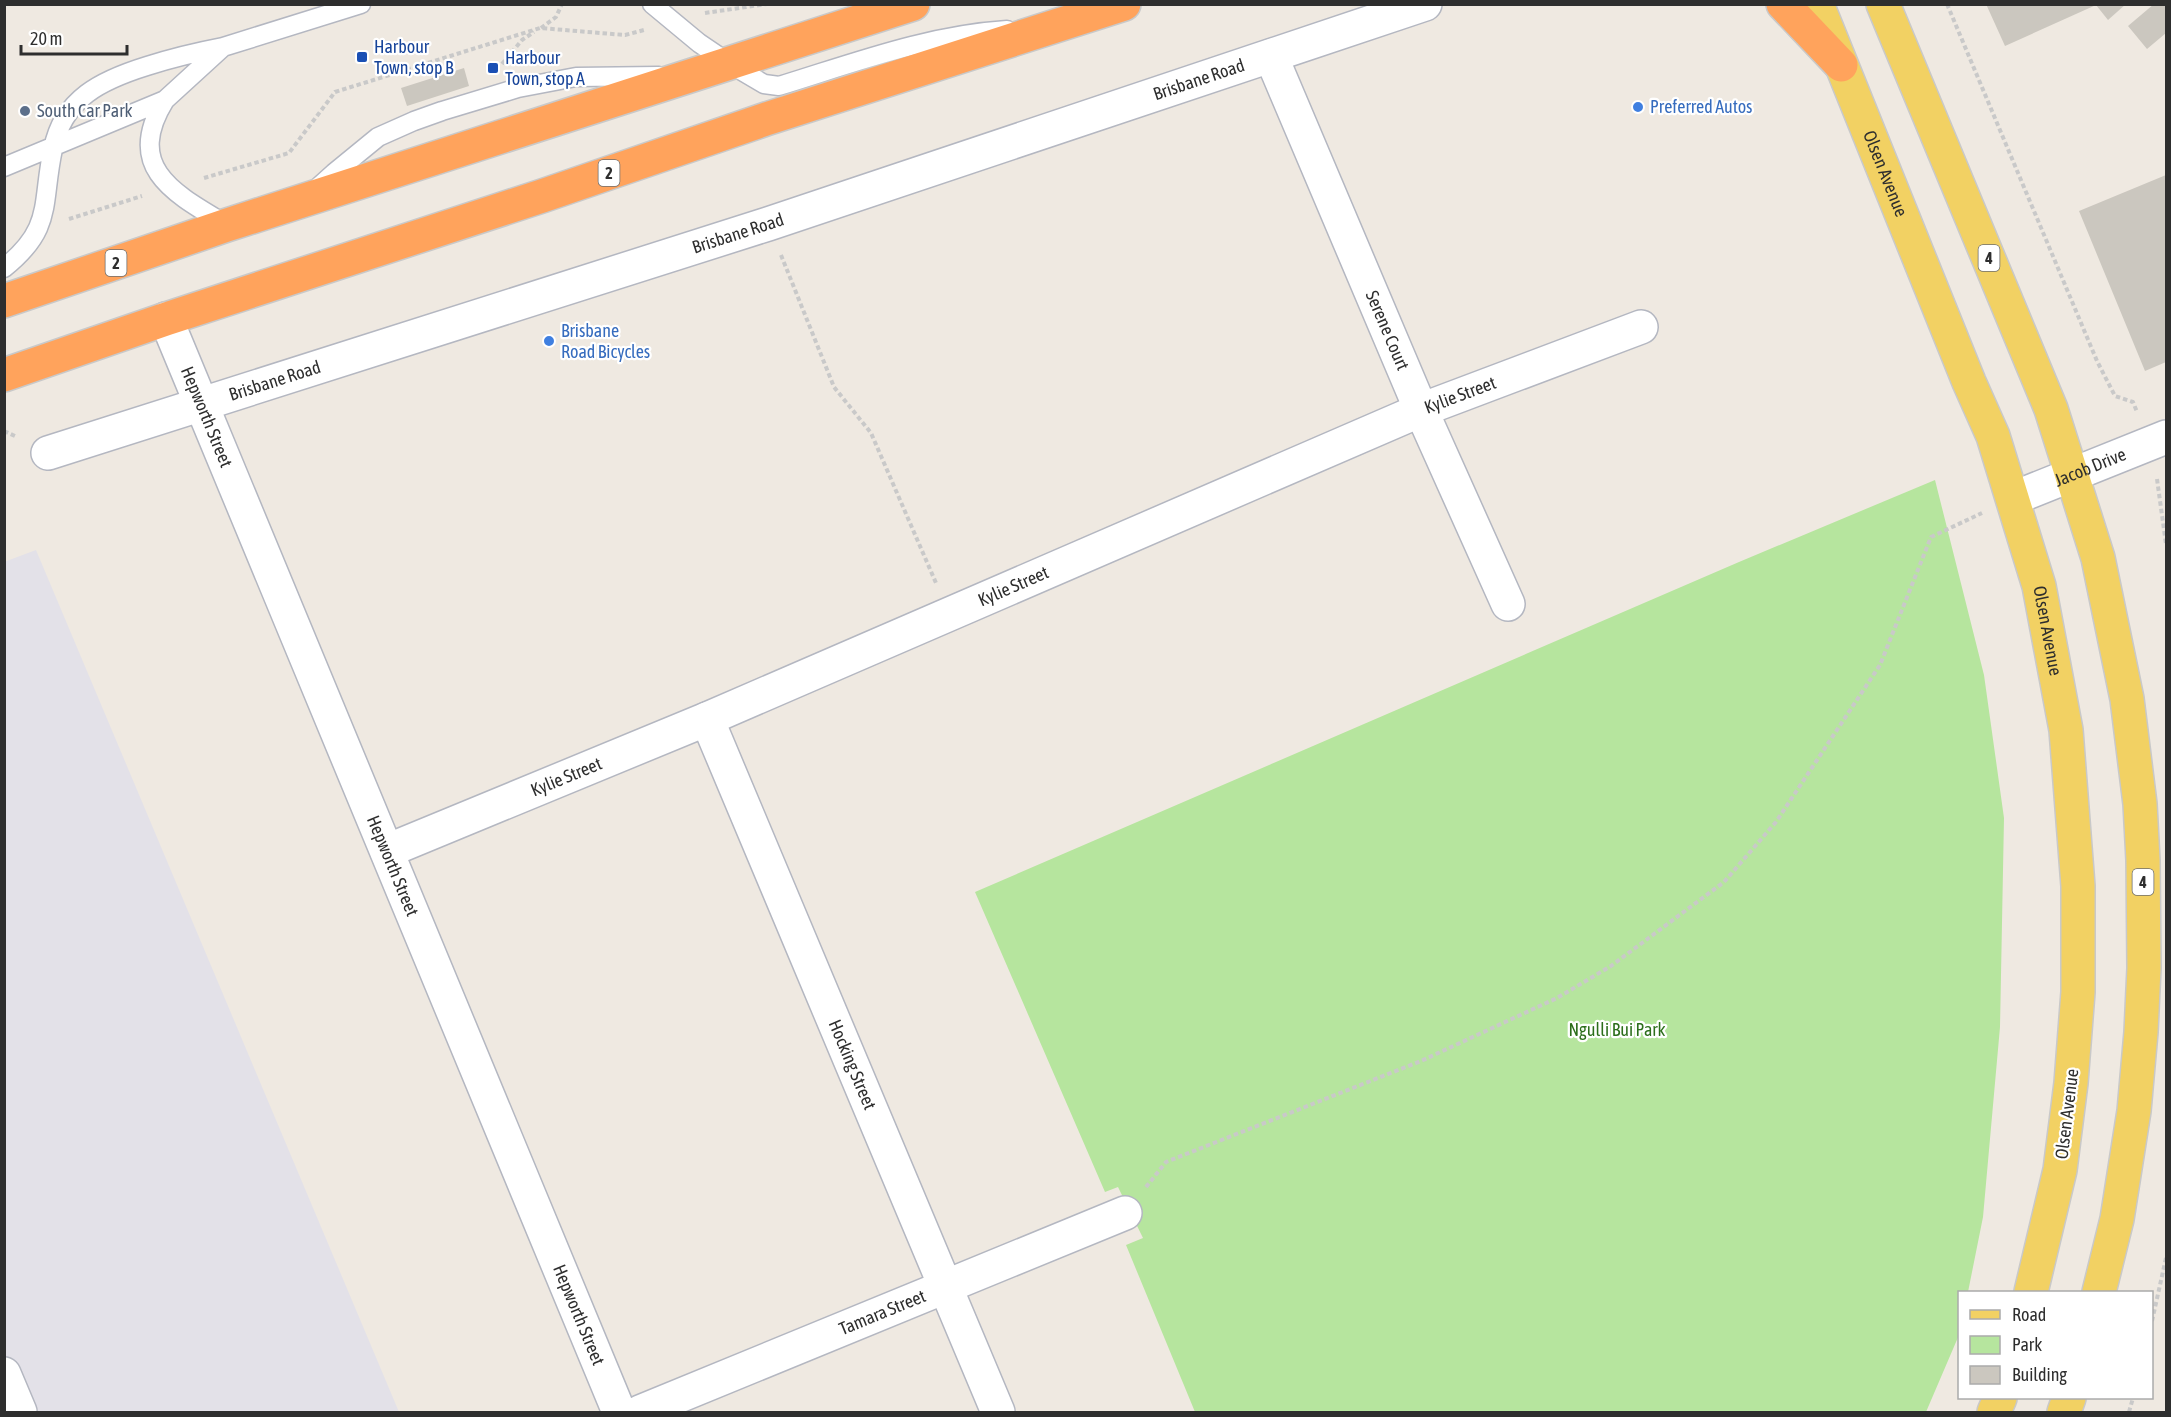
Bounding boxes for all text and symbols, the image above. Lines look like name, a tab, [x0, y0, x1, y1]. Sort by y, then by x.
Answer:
scale bar	[21, 18, 128, 56]
text: 20 m	[30, 28, 62, 49]
place label: Harbour Town, stop B	[374, 36, 454, 78]
place label: Harbour Town, stop A	[505, 47, 585, 89]
marker: Harbour Town, stop B	[355, 50, 369, 64]
street label: Brisbane Road	[1150, 54, 1247, 104]
marker: Harbour Town, stop A	[486, 61, 500, 75]
place label: Preferred Autos	[1650, 96, 1752, 117]
place label: South Car Park	[37, 100, 132, 121]
marker: Preferred Autos	[1631, 100, 1645, 114]
marker: South Car Park	[18, 104, 32, 118]
street label: Olsen Avenue	[1859, 127, 1912, 220]
road number: 2	[598, 160, 620, 186]
street label: Brisbane Road	[689, 208, 786, 257]
road number: 4	[1978, 245, 2000, 271]
road number: 2	[106, 250, 126, 276]
street label: Serene Court	[1362, 287, 1414, 373]
place label: Brisbane Road Bicycles	[561, 320, 650, 362]
marker: Brisbane Road Bicycles	[542, 334, 556, 348]
street label: Brisbane Road	[226, 356, 323, 405]
street label: Hepworth Street	[177, 363, 237, 470]
street label: Kylie Street	[1421, 372, 1499, 418]
street label: Jacob Drive	[2051, 443, 2129, 491]
street label: Kylie Street	[975, 561, 1052, 610]
street label: Olsen Avenue	[2029, 584, 2067, 677]
street label: Kylie Street	[528, 753, 605, 801]
street label: Hepworth Street	[363, 812, 423, 919]
road number: 4	[2132, 869, 2154, 895]
street label: Hocking Street	[824, 1016, 881, 1113]
park label: Ngulli Bui Park	[1568, 1019, 1666, 1040]
street label: Olsen Avenue	[2051, 1068, 2082, 1160]
street label: Hepworth Street	[549, 1261, 609, 1368]
street label: Tamara Street	[836, 1285, 929, 1339]
legend	[1958, 1291, 2153, 1399]
text: Road	[2012, 1304, 2046, 1325]
text: Park	[2012, 1334, 2042, 1355]
text: Building	[2012, 1364, 2067, 1385]

